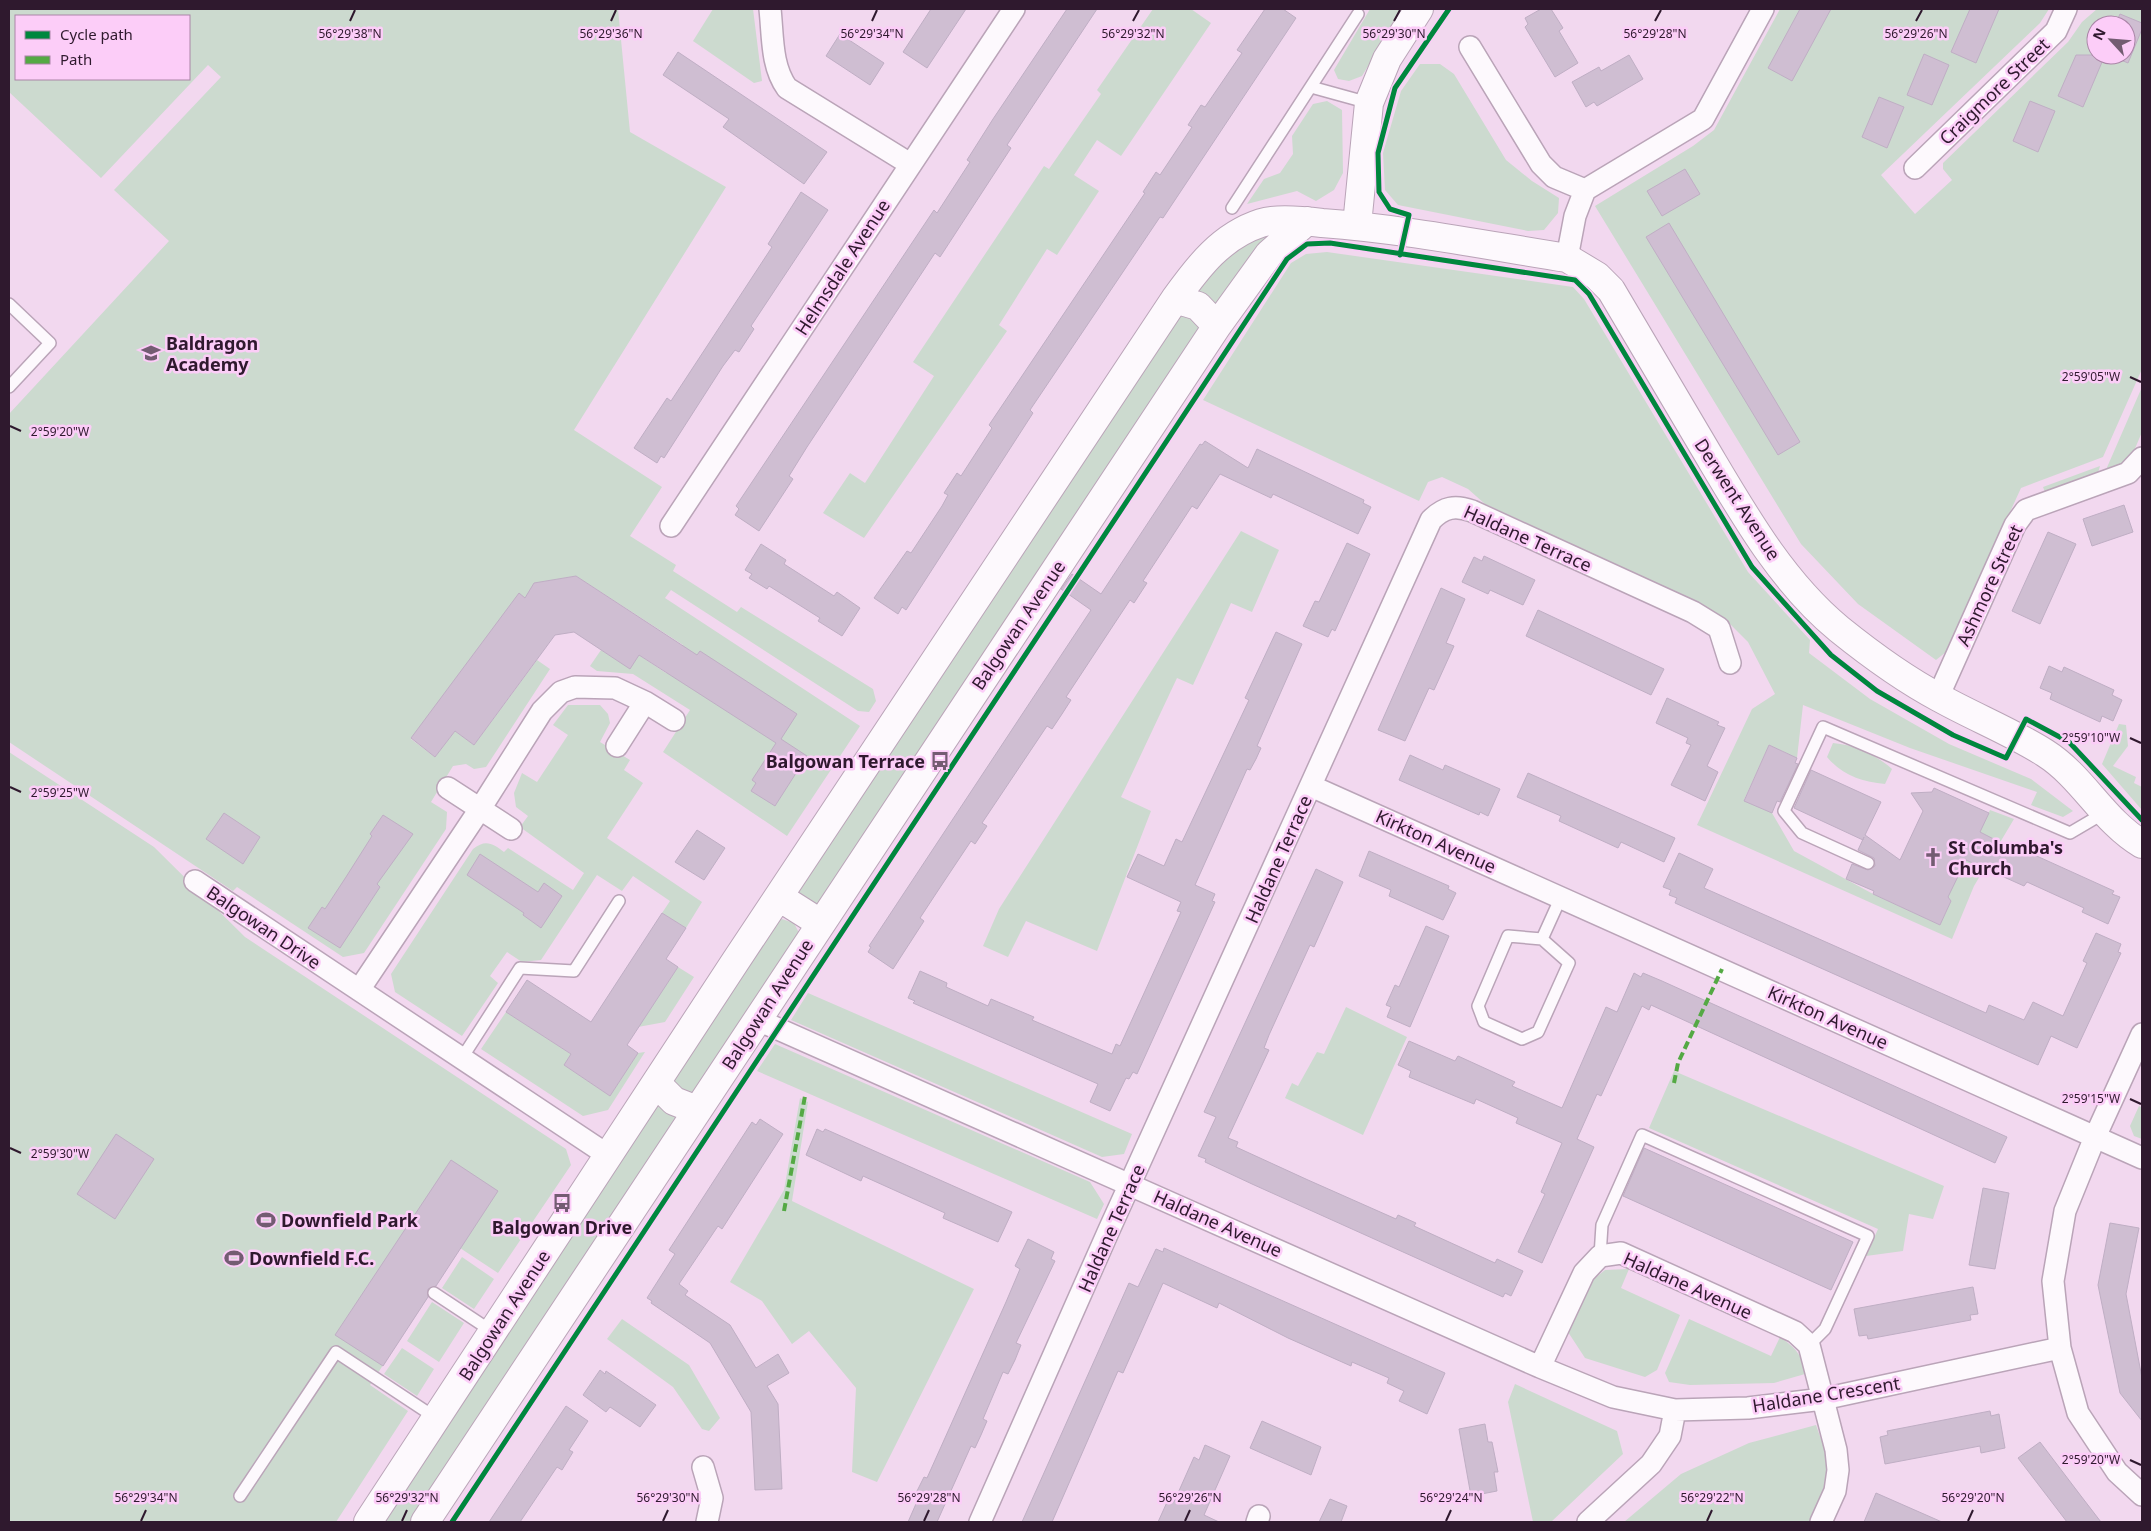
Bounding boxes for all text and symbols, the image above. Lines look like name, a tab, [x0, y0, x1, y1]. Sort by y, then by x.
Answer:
legend	[15, 15, 190, 80]
north arrow	[2086, 15, 2136, 65]
text: Cycle path	[60, 24, 133, 44]
text: 56°29'38"N	[318, 25, 382, 42]
text: 56°29'36"N	[579, 25, 643, 42]
text: 56°29'34"N	[840, 25, 904, 42]
text: 56°29'32"N	[1101, 25, 1165, 42]
text: 56°29'30"N	[1362, 25, 1426, 42]
text: 56°29'28"N	[1623, 25, 1687, 42]
text: 56°29'26"N	[1884, 25, 1948, 42]
text: N	[2088, 25, 2110, 43]
street label: Craigmore Street	[1934, 32, 2055, 150]
text: Path	[60, 49, 92, 69]
street label: Helmsdale Avenue	[789, 194, 895, 340]
place label: Baldragon Academy	[166, 331, 258, 376]
school or university icon: Baldragon Academy	[140, 342, 162, 364]
text: 2°59'05"W	[2062, 368, 2120, 385]
text: 2°59'20"W	[31, 423, 89, 440]
street label: Derwent Avenue	[1690, 434, 1786, 564]
street label: Haldane Terrace	[1460, 499, 1596, 577]
street label: Ashmore Street	[1950, 520, 2028, 649]
street label: Balgowan Avenue	[966, 556, 1070, 694]
text: 2°59'10"W	[2062, 729, 2120, 746]
place label: Balgowan Terrace	[766, 749, 925, 773]
bus stop icon: Balgowan Terrace	[929, 750, 951, 772]
text: 2°59'25"W	[31, 784, 89, 801]
street label: Haldane Terrace	[1239, 791, 1317, 927]
street label: Kirkton Avenue	[1372, 804, 1500, 878]
place label: St Columba's Church	[1948, 835, 2063, 880]
church icon: St Columba's Church	[1922, 846, 1944, 868]
street label: Balgowan Drive	[202, 880, 326, 974]
street label: Balgowan Avenue	[716, 934, 818, 1074]
street label: Kirkton Avenue	[1764, 980, 1892, 1054]
text: 2°59'15"W	[2062, 1090, 2120, 1107]
text: 2°59'30"W	[31, 1145, 89, 1162]
street label: Haldane Terrace	[1072, 1160, 1150, 1296]
street label: Haldane Avenue	[1150, 1184, 1286, 1262]
bus stop icon: Balgowan Drive	[551, 1192, 573, 1214]
place label: Downfield Park	[281, 1208, 419, 1232]
sports icon: Downfield Park	[255, 1209, 277, 1231]
place label: Balgowan Drive	[492, 1215, 632, 1239]
street label: Balgowan Avenue	[453, 1245, 555, 1385]
place label: Downfield F.C.	[249, 1246, 374, 1270]
street label: Haldane Avenue	[1620, 1246, 1756, 1324]
sports icon: Downfield F.C.	[223, 1247, 245, 1269]
street label: Haldane Crescent	[1751, 1370, 1902, 1417]
text: 2°59'20"W	[2062, 1451, 2120, 1468]
text: 56°29'34"N	[114, 1489, 178, 1506]
text: 56°29'32"N	[375, 1489, 439, 1506]
text: 56°29'30"N	[636, 1489, 700, 1506]
text: 56°29'28"N	[897, 1489, 961, 1506]
text: 56°29'26"N	[1158, 1489, 1222, 1506]
text: 56°29'24"N	[1419, 1489, 1483, 1506]
text: 56°29'22"N	[1680, 1489, 1744, 1506]
text: 56°29'20"N	[1941, 1489, 2005, 1506]

